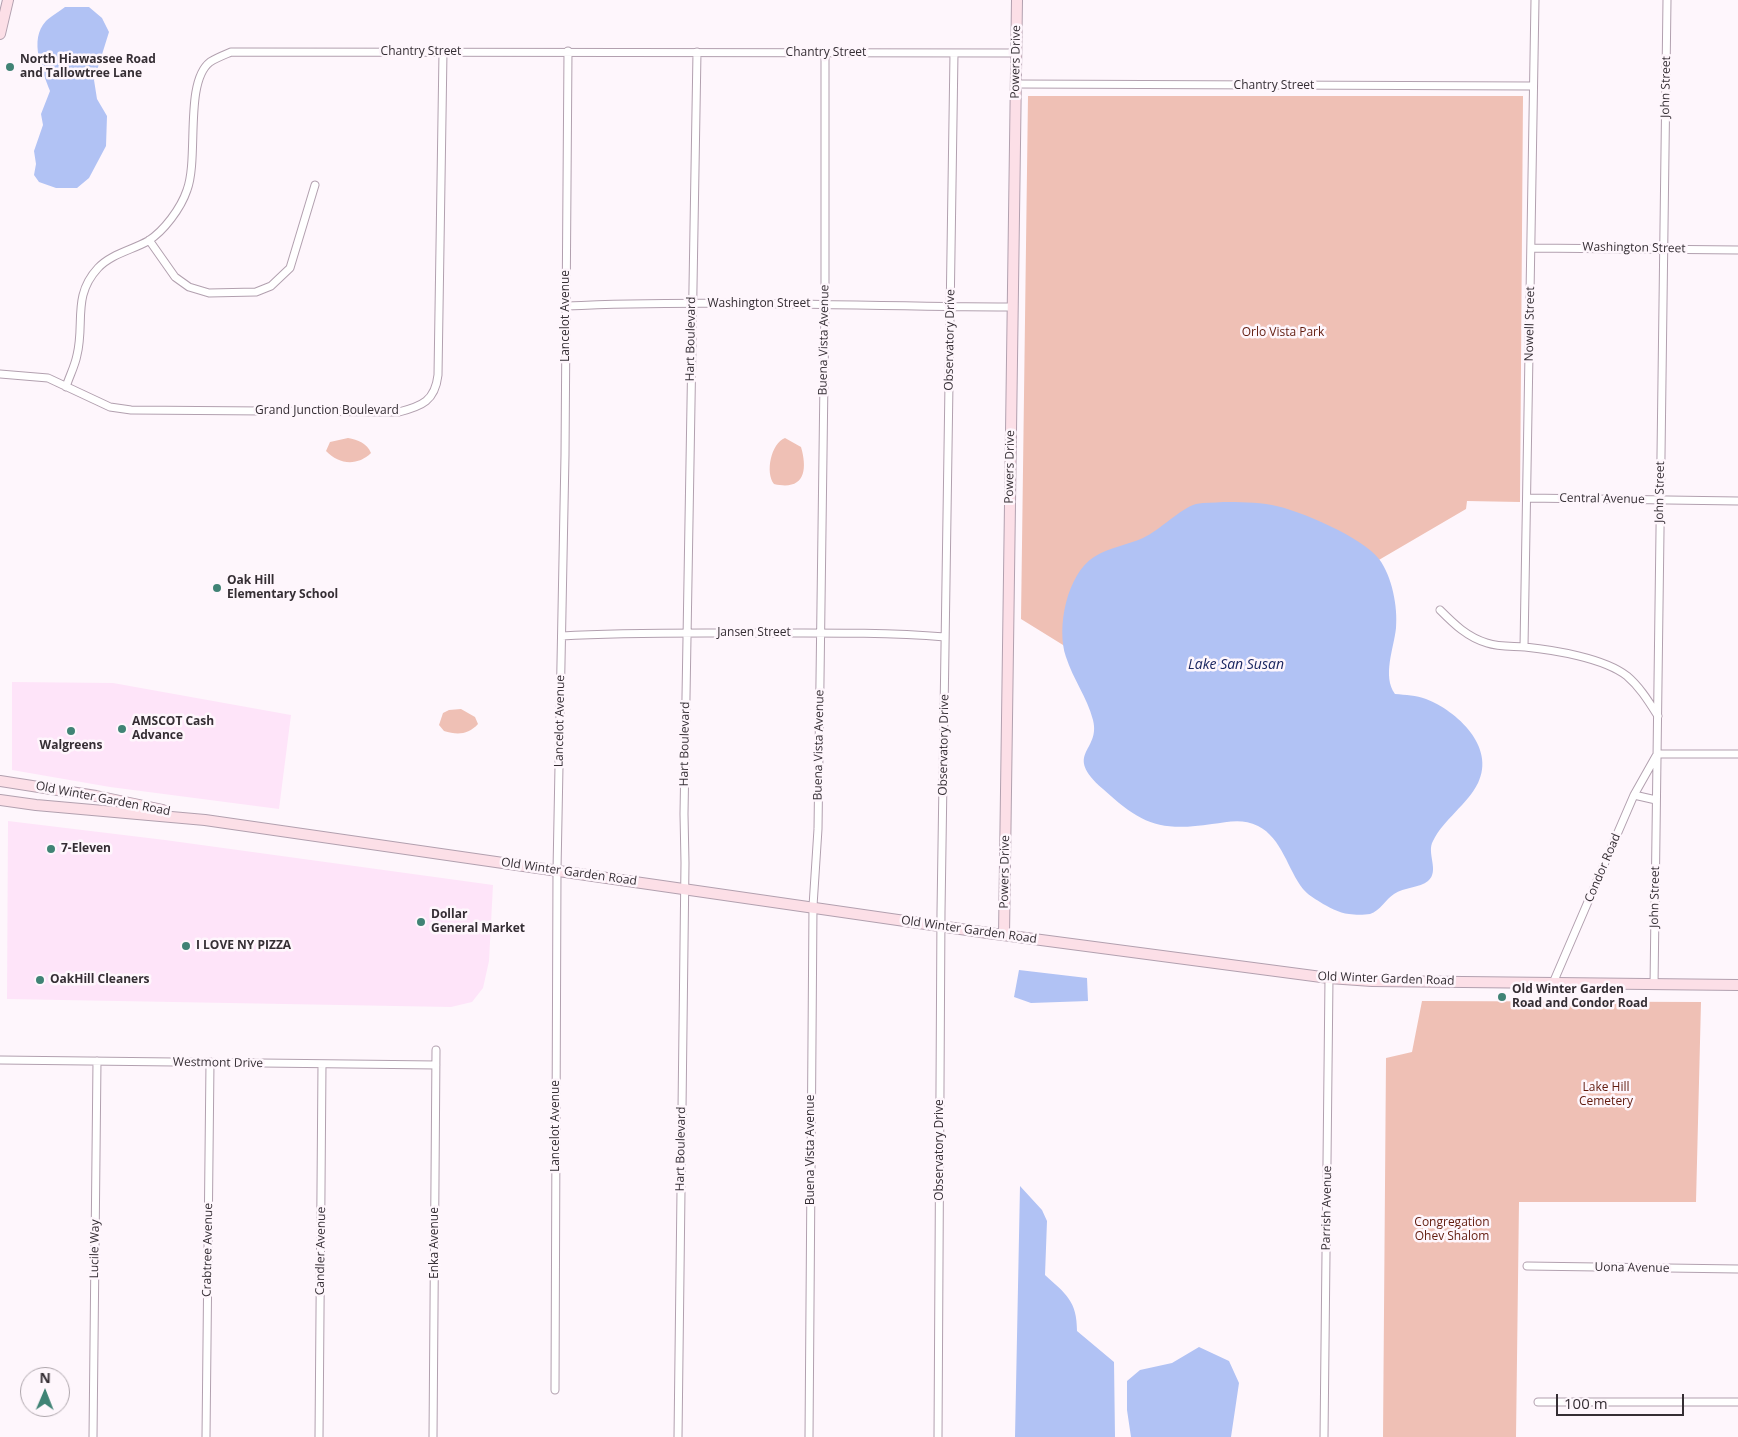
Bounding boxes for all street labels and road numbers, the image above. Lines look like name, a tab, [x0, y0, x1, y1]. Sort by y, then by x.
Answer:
street label: Powers Drive	[1008, 25, 1024, 99]
street label: Chantry Street	[381, 45, 461, 59]
street label: Chantry Street	[786, 46, 866, 60]
street label: John Street	[1658, 56, 1674, 118]
street label: Chantry Street	[1234, 79, 1314, 93]
street label: Washington Street	[1582, 240, 1686, 256]
street label: Lancelot Avenue	[559, 270, 573, 362]
street label: Buena Vista Avenue	[816, 285, 832, 395]
street label: Nowell Street	[1522, 286, 1538, 362]
street label: Observatory Drive	[942, 289, 958, 391]
street label: Hart Boulevard	[683, 296, 699, 382]
street label: Washington Street	[707, 297, 811, 311]
street label: Grand Junction Boulevard	[255, 404, 399, 418]
street label: Powers Drive	[1002, 430, 1018, 504]
street label: John Street	[1652, 461, 1668, 523]
street label: Central Avenue	[1559, 491, 1645, 507]
street label: Jansen Street	[717, 626, 791, 640]
street label: Lancelot Avenue	[552, 675, 568, 767]
street label: Buena Vista Avenue	[811, 690, 827, 800]
street label: Observatory Drive	[936, 694, 952, 796]
street label: Hart Boulevard	[677, 701, 693, 787]
street label: Old Winter Garden Road	[34, 779, 172, 819]
street label: Condor Road	[1582, 831, 1624, 905]
street label: Powers Drive	[997, 835, 1013, 909]
street label: Old Winter Garden Road	[500, 855, 638, 889]
street label: John Street	[1647, 866, 1663, 928]
street label: Old Winter Garden Road	[900, 913, 1038, 947]
street label: Old Winter Garden Road	[1317, 969, 1455, 989]
street label: Westmont Drive	[173, 1055, 263, 1071]
street label: Lancelot Avenue	[549, 1080, 563, 1172]
street label: Buena Vista Avenue	[804, 1095, 818, 1205]
street label: Observatory Drive	[933, 1099, 947, 1201]
street label: Hart Boulevard	[673, 1106, 689, 1192]
street label: Parrish Avenue	[1319, 1166, 1335, 1250]
street label: Crabtree Avenue	[200, 1203, 216, 1297]
street label: Candler Avenue	[313, 1207, 329, 1295]
street label: Enka Avenue	[428, 1207, 442, 1279]
street label: Lucile Way	[87, 1219, 103, 1279]
street label: Uona Avenue	[1594, 1260, 1670, 1276]

